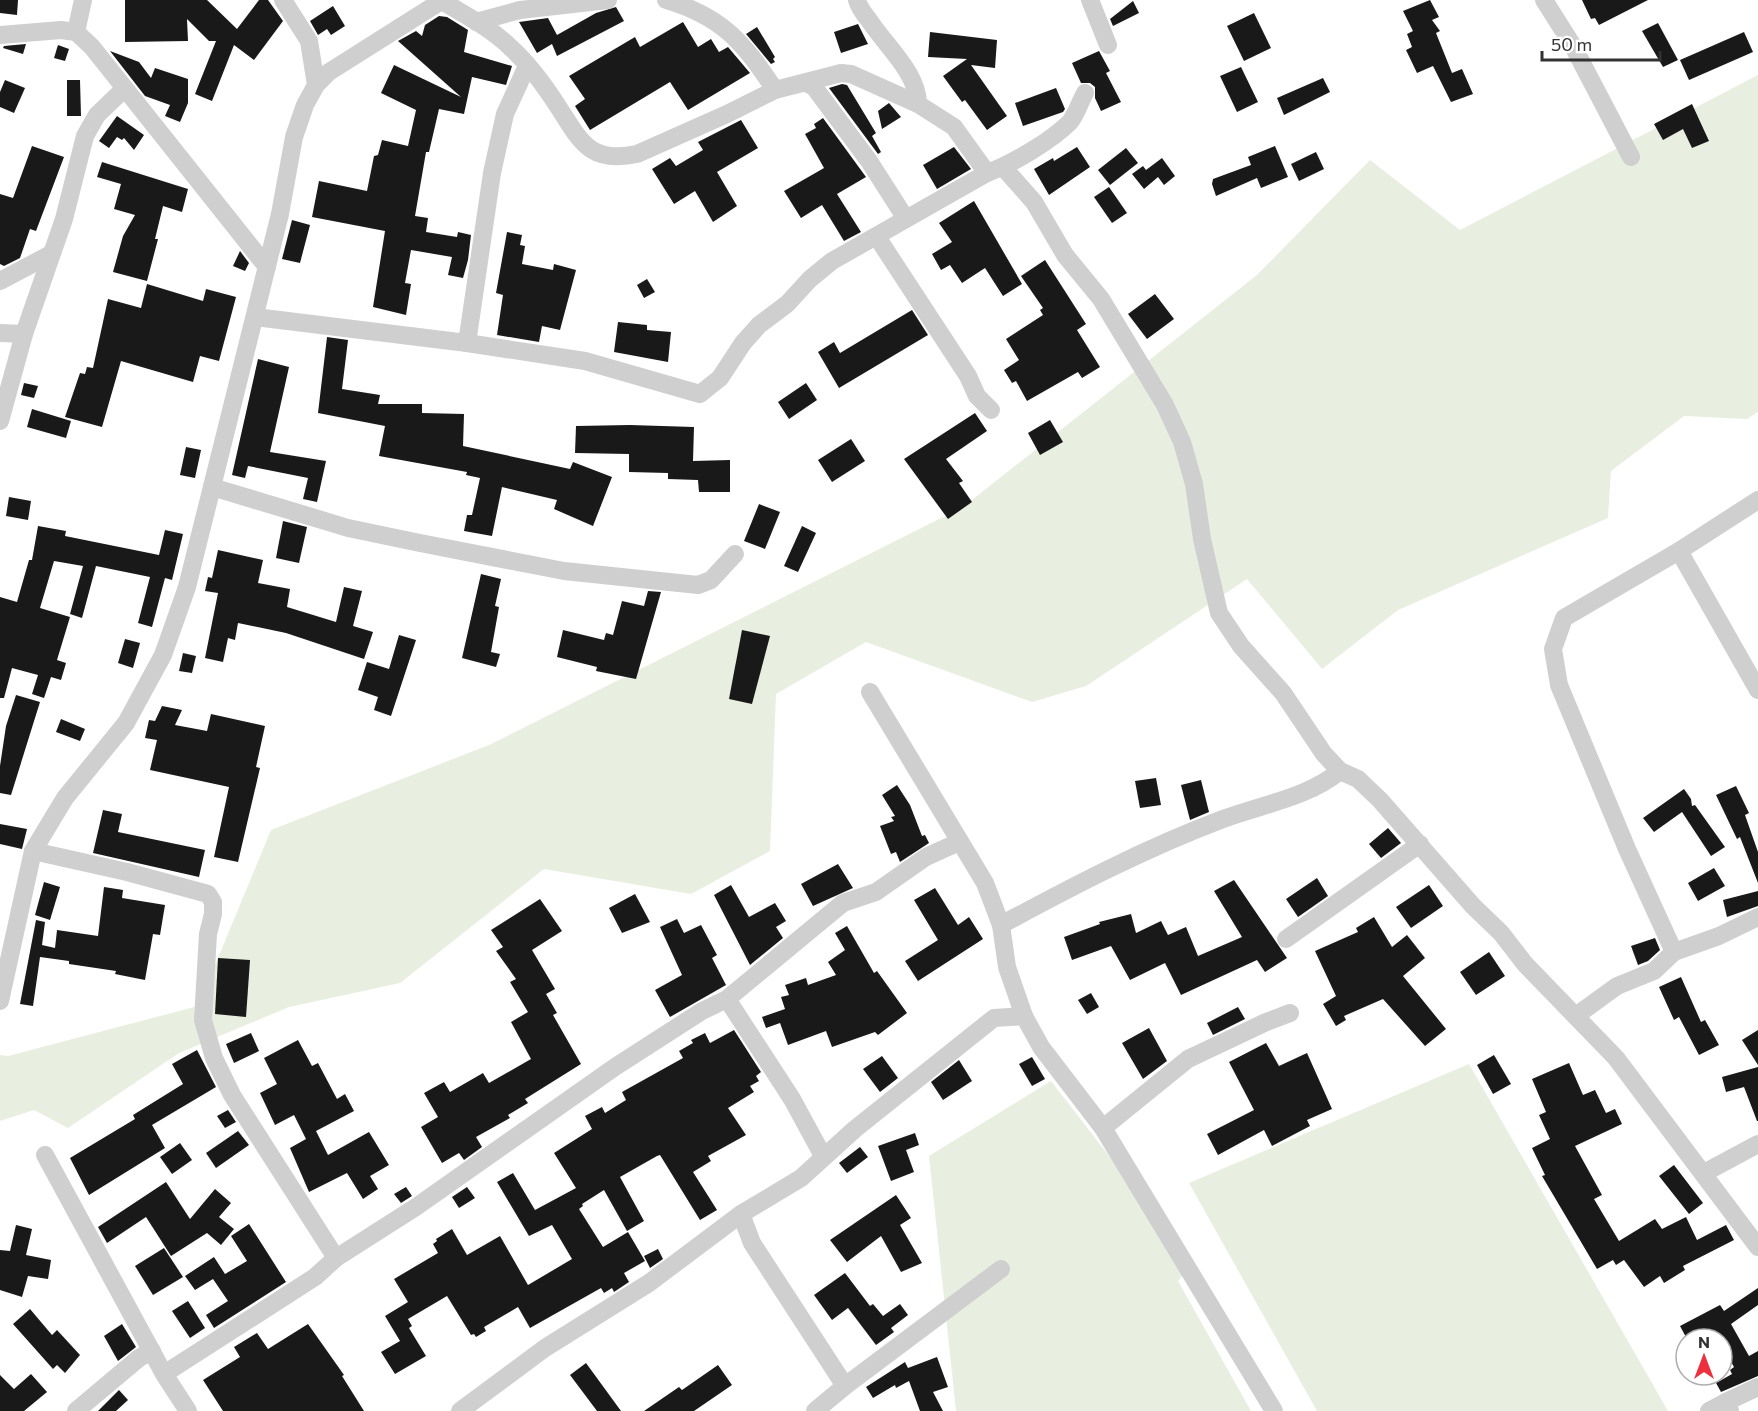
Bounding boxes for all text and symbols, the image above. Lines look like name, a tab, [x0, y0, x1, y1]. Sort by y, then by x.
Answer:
scale bar	[1542, 24, 1660, 62]
text: 50 m	[1551, 33, 1592, 55]
north arrow	[1674, 1327, 1734, 1387]
text: N	[1698, 1332, 1710, 1351]

